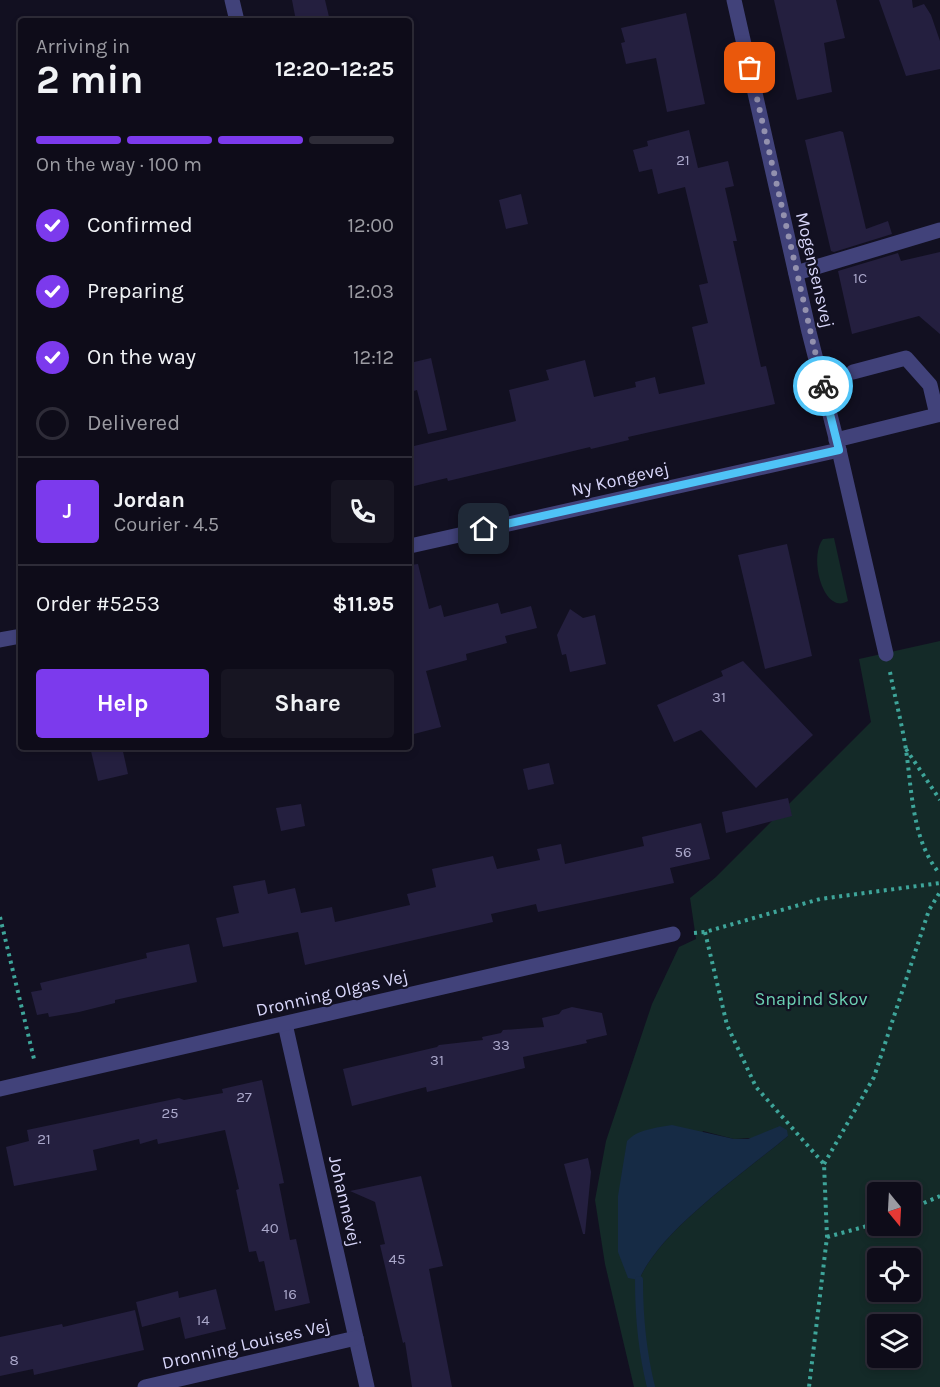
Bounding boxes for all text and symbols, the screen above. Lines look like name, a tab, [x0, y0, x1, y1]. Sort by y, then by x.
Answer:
text: Arriving in	[36, 35, 130, 58]
pin	[724, 42, 775, 93]
icon: bag	[733, 51, 766, 84]
text: 12:20–12:25	[275, 56, 394, 82]
text: 2 min	[36, 57, 144, 103]
house number: 21	[676, 151, 690, 169]
text: On the way · 100 m	[36, 153, 202, 176]
icon: check	[36, 209, 69, 242]
street label: Mogensensvej	[791, 210, 839, 330]
text: Confirmed	[87, 212, 193, 238]
text: 12:00	[347, 214, 394, 237]
house number: 1C	[853, 269, 867, 287]
icon: check	[36, 275, 69, 308]
text: Preparing	[87, 278, 184, 304]
text: 12:03	[348, 280, 394, 303]
icon: check	[36, 341, 69, 374]
text: On the way	[87, 344, 196, 370]
text: 12:12	[353, 346, 394, 369]
courier	[793, 356, 853, 416]
icon: bike	[807, 370, 840, 403]
text: Delivered	[87, 410, 180, 436]
street label: Ny Kongevej	[569, 457, 671, 501]
button: phone	[331, 480, 394, 543]
text: Jordan	[114, 487, 185, 513]
text: J	[63, 498, 72, 524]
pin	[458, 503, 509, 554]
icon: home	[467, 512, 500, 545]
text: Courier · 4.5	[114, 513, 219, 536]
text: Order #5253	[36, 591, 160, 617]
text: $11.95	[332, 591, 394, 617]
button: Help	[36, 669, 209, 738]
button: Share	[221, 669, 394, 738]
house number: 31	[712, 688, 726, 706]
house number: 56	[674, 843, 692, 861]
street label: Dronning Olgas Vej	[254, 965, 410, 1021]
park label: Snapind Skov	[754, 988, 868, 1010]
house number: 33	[492, 1036, 510, 1054]
house number: 31	[430, 1051, 444, 1069]
house number: 27	[236, 1088, 252, 1106]
house number: 25	[161, 1104, 179, 1122]
house number: 21	[37, 1130, 51, 1148]
street label: Johannevej	[324, 1153, 366, 1249]
north arrow	[867, 1182, 921, 1236]
map controls	[867, 1182, 921, 1368]
house number: 40	[261, 1219, 279, 1237]
button: locate	[867, 1248, 921, 1302]
house number: 45	[389, 1250, 405, 1268]
house number: 16	[283, 1285, 297, 1303]
house number: 14	[196, 1311, 210, 1329]
street label: Dronning Louises Vej	[160, 1314, 332, 1374]
button: layers	[867, 1314, 921, 1368]
house number: 8	[9, 1351, 19, 1369]

